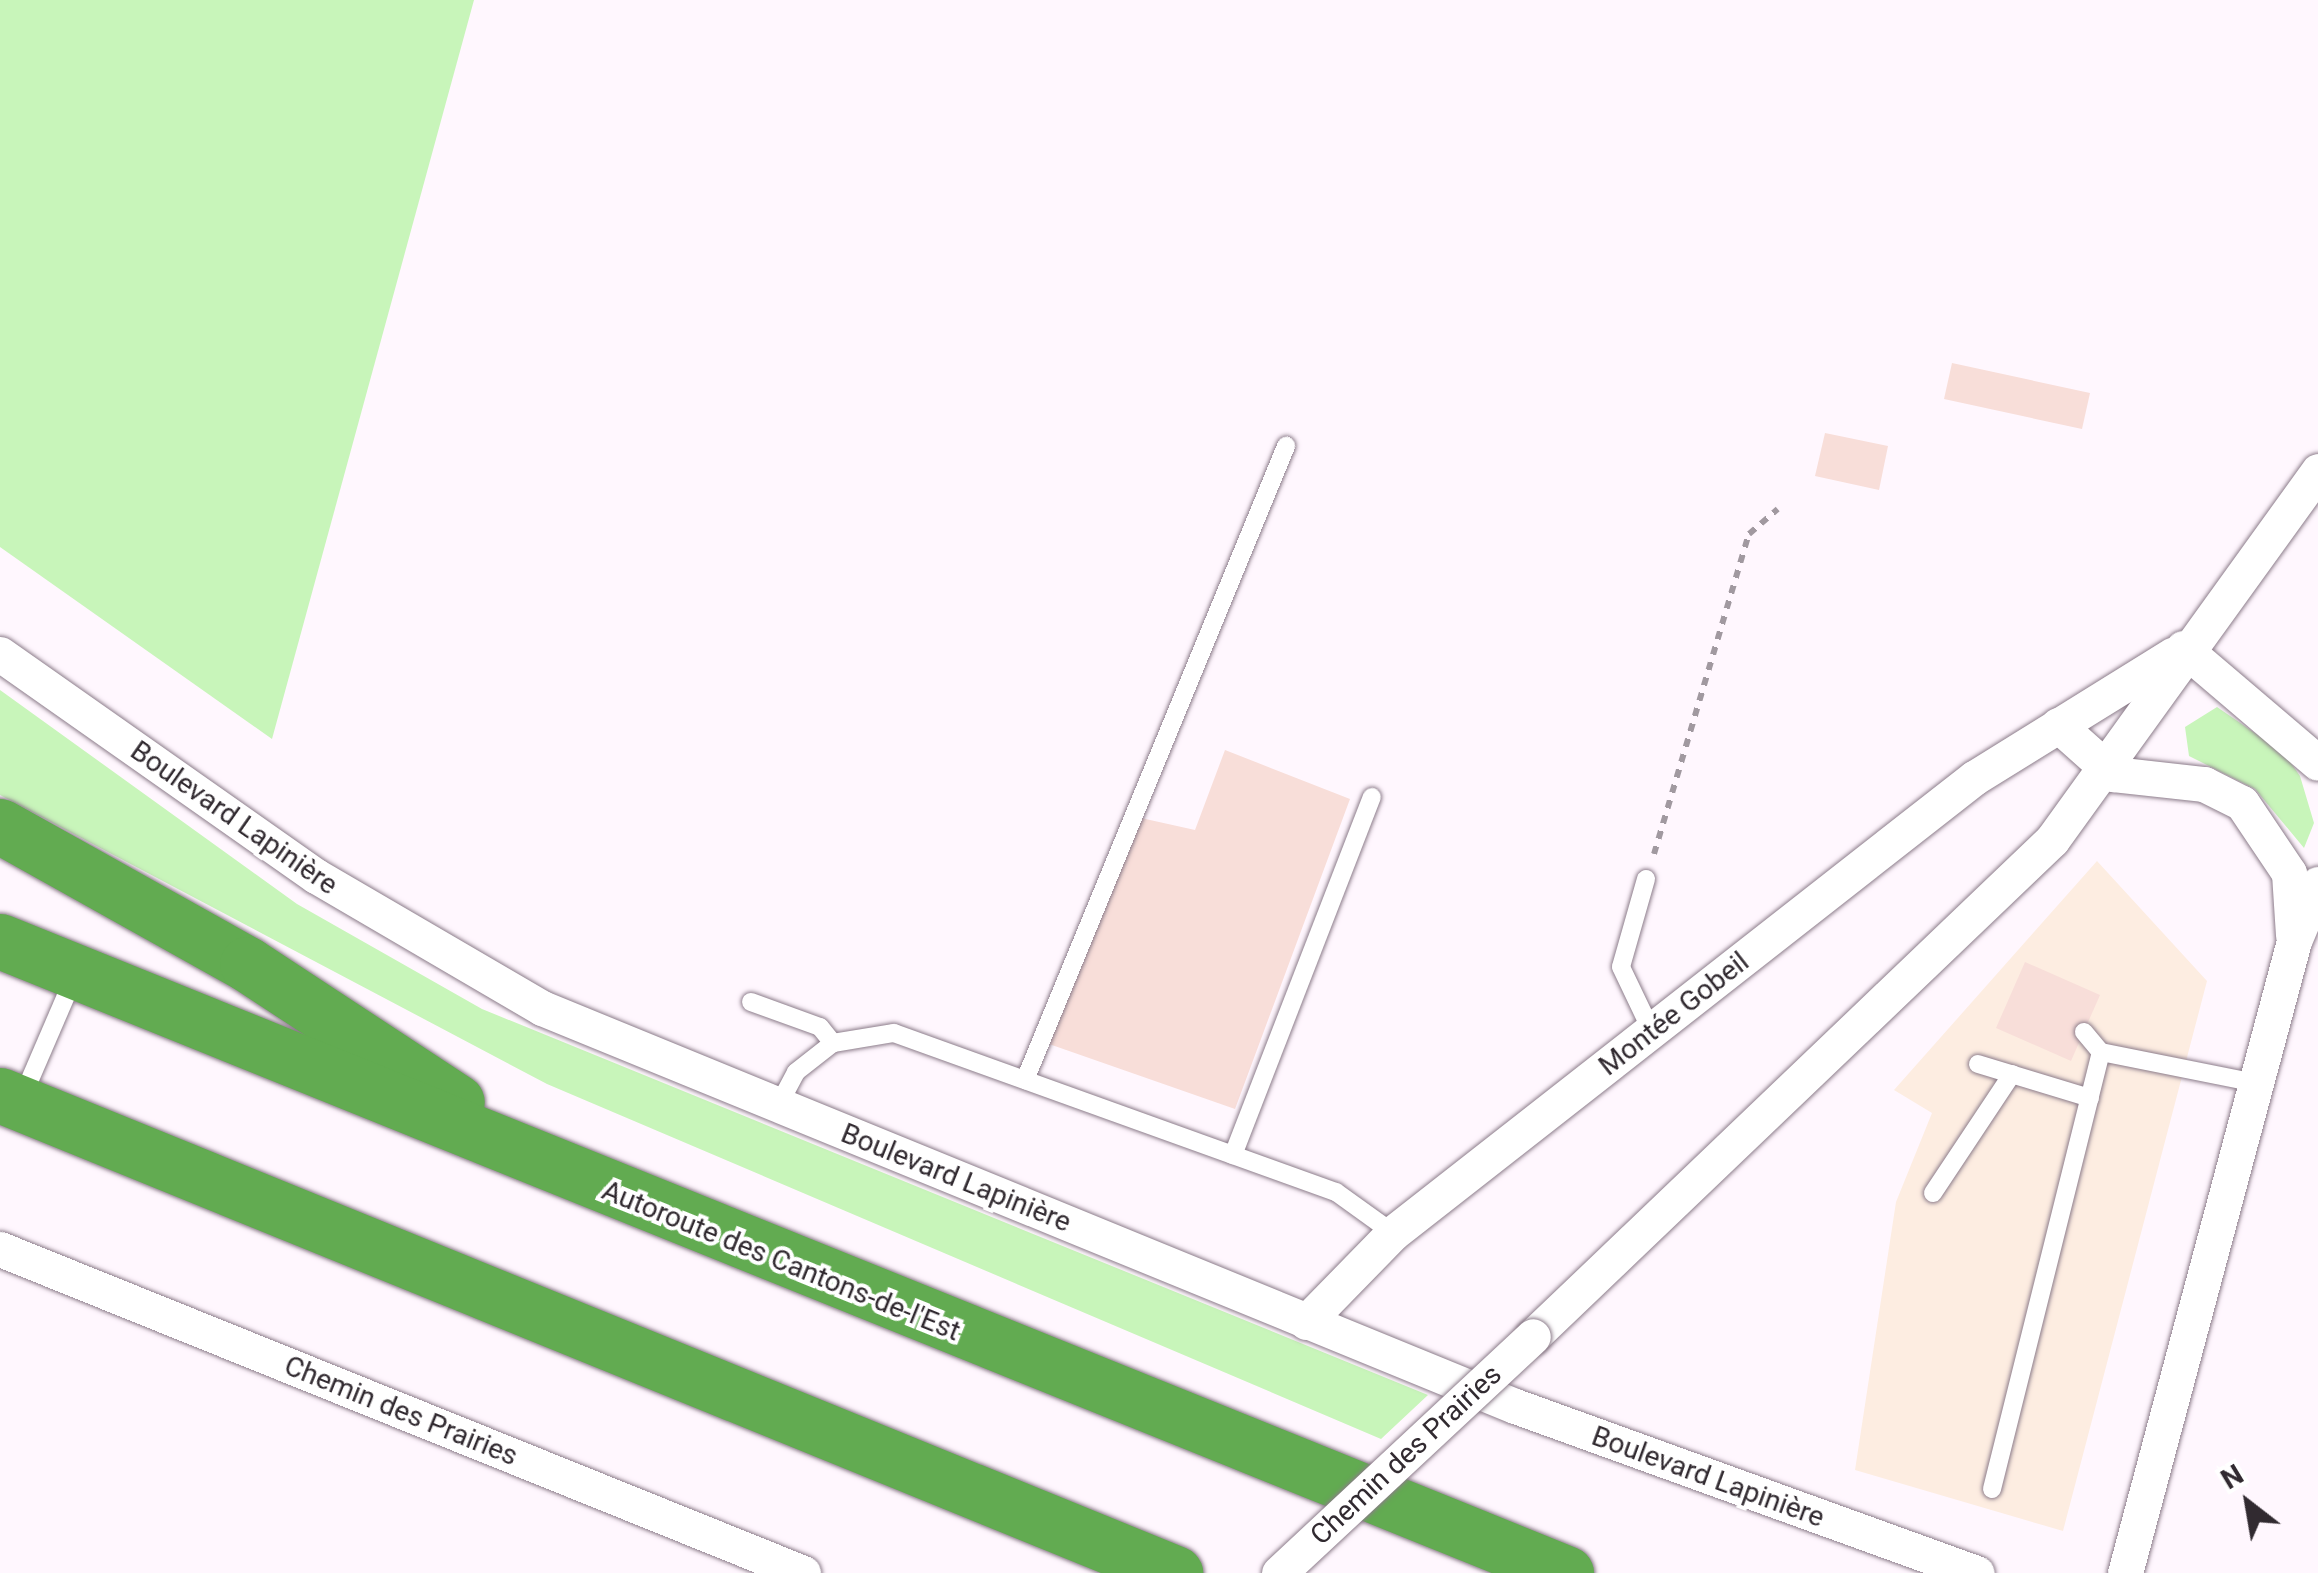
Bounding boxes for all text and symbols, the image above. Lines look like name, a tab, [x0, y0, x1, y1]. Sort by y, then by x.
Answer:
street label: Boulevard Lapinière	[124, 734, 344, 902]
street label: Montée Gobeil	[1592, 945, 1756, 1083]
street label: Boulevard Lapinière	[836, 1117, 1076, 1239]
street label: Autoroute des Cantons-de-l'Est	[597, 1174, 965, 1348]
street label: Chemin des Prairies	[279, 1349, 523, 1473]
street label: Chemin des Prairies	[1304, 1358, 1508, 1552]
street label: Boulevard Lapinière	[1587, 1419, 1829, 1535]
north arrow	[2198, 1453, 2298, 1553]
text: N	[2215, 1458, 2249, 1496]

